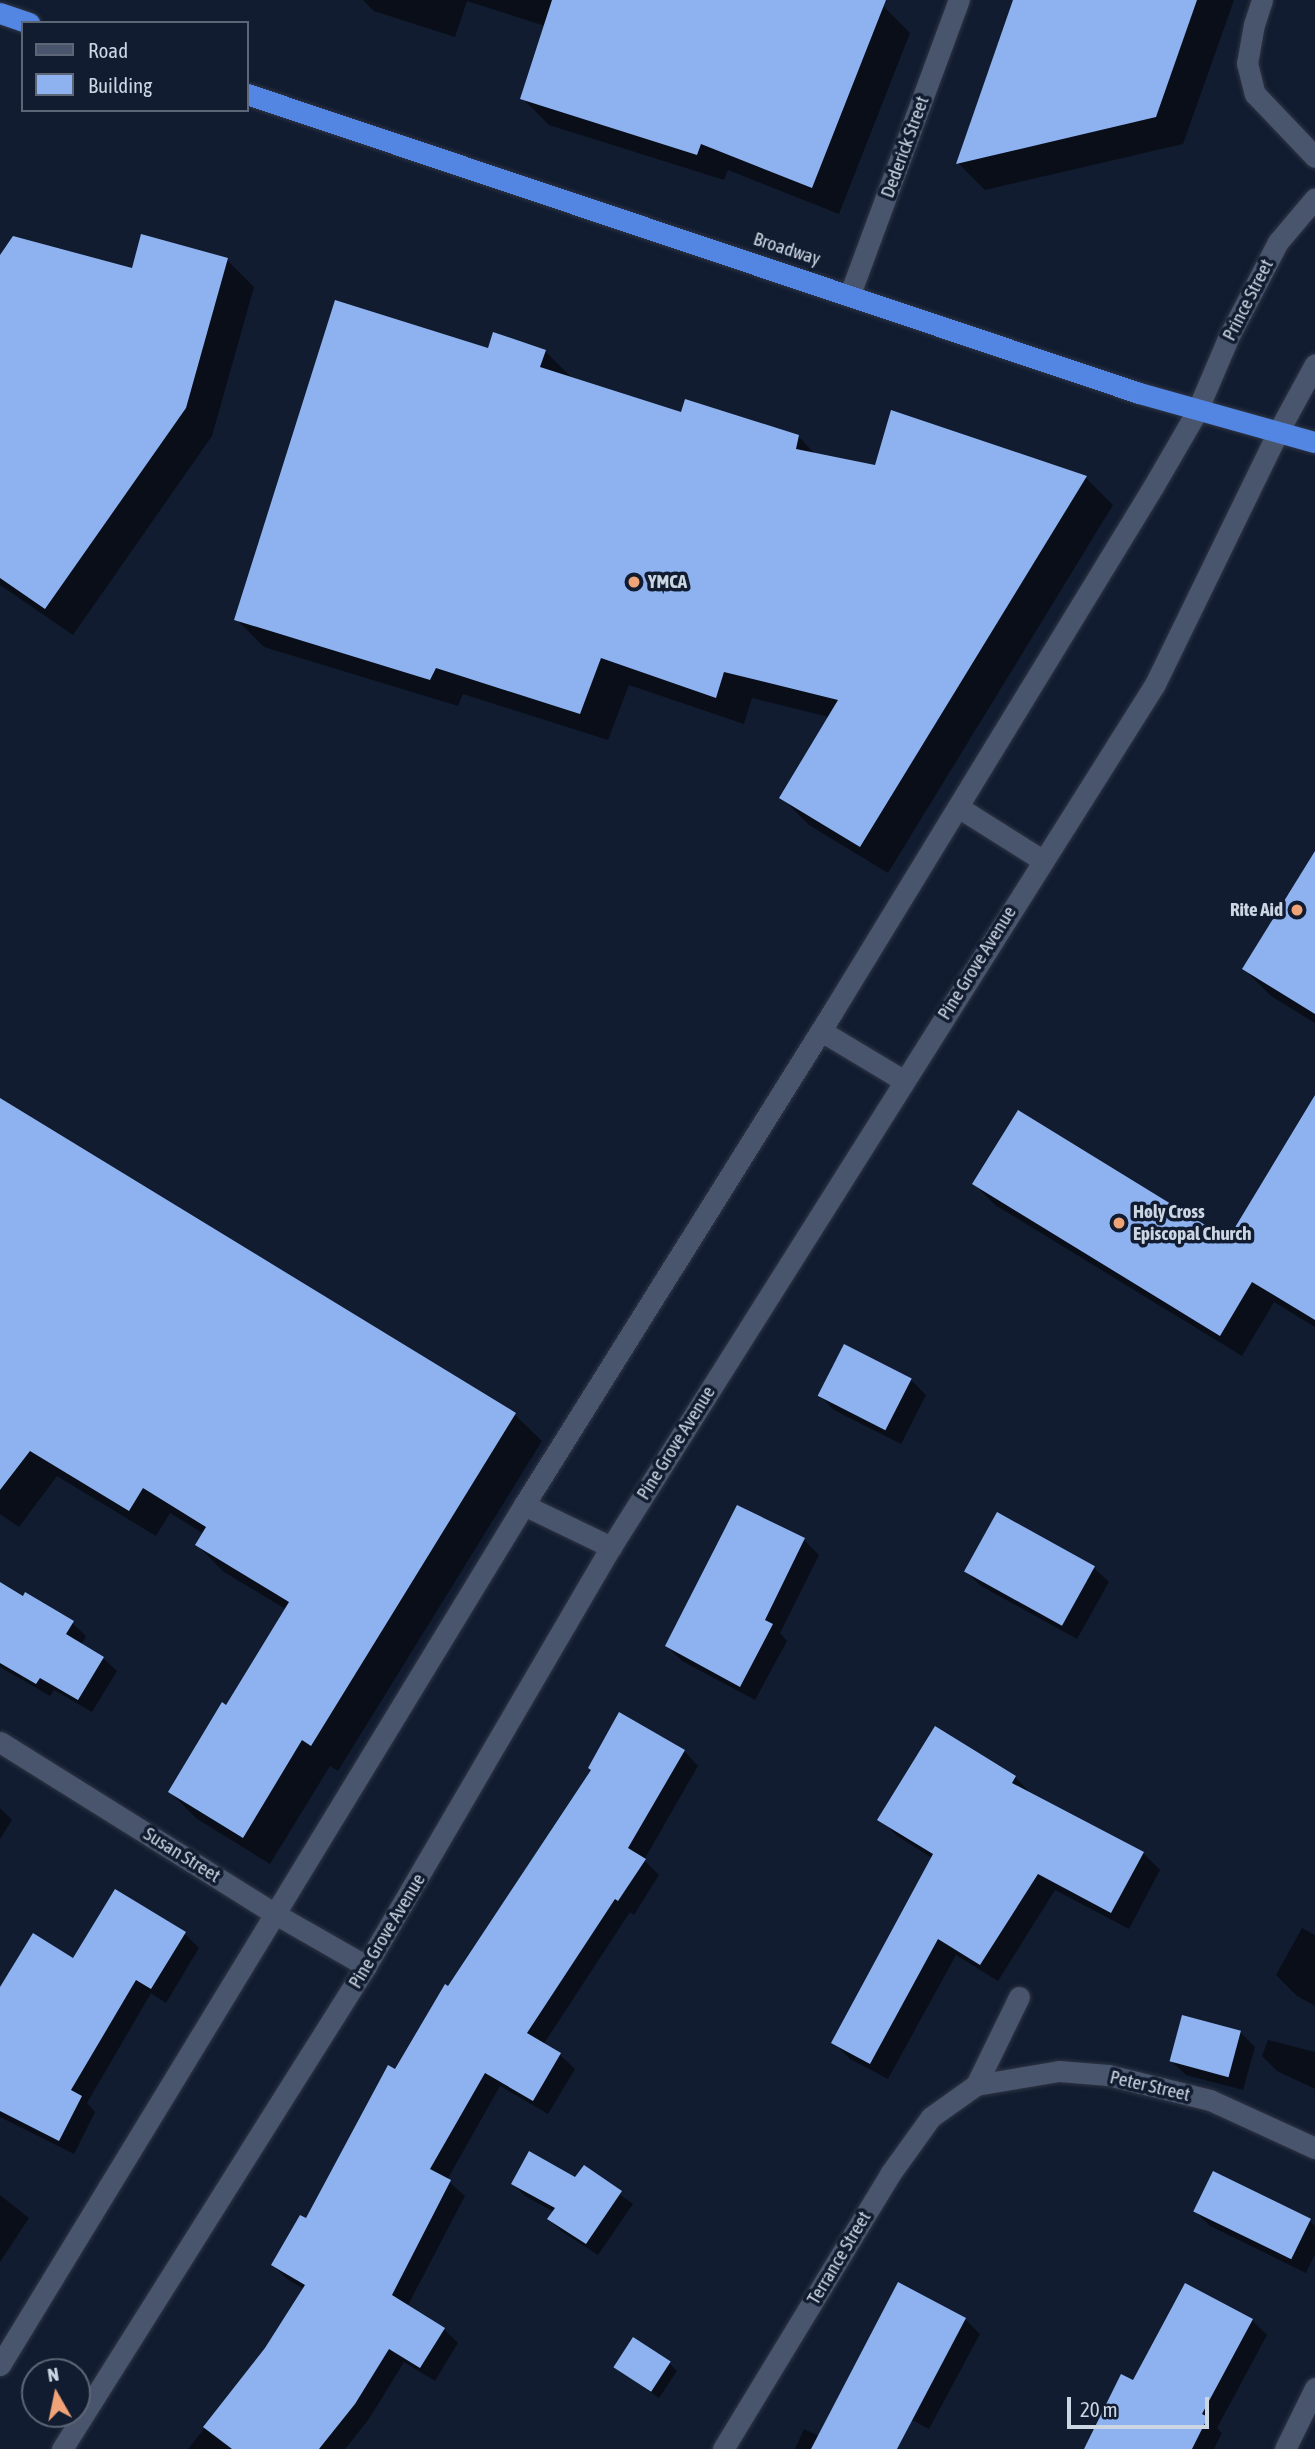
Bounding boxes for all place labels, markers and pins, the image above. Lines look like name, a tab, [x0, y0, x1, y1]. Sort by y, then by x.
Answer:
place label: YMCA	[648, 571, 687, 593]
marker: YMCA	[626, 574, 642, 590]
place label: Rite Aid	[1230, 899, 1283, 921]
marker: Rite Aid	[1289, 902, 1305, 918]
place label: Holy Cross Episcopal Church	[1133, 1201, 1251, 1245]
marker: Holy Cross Episcopal Church	[1111, 1215, 1127, 1231]

